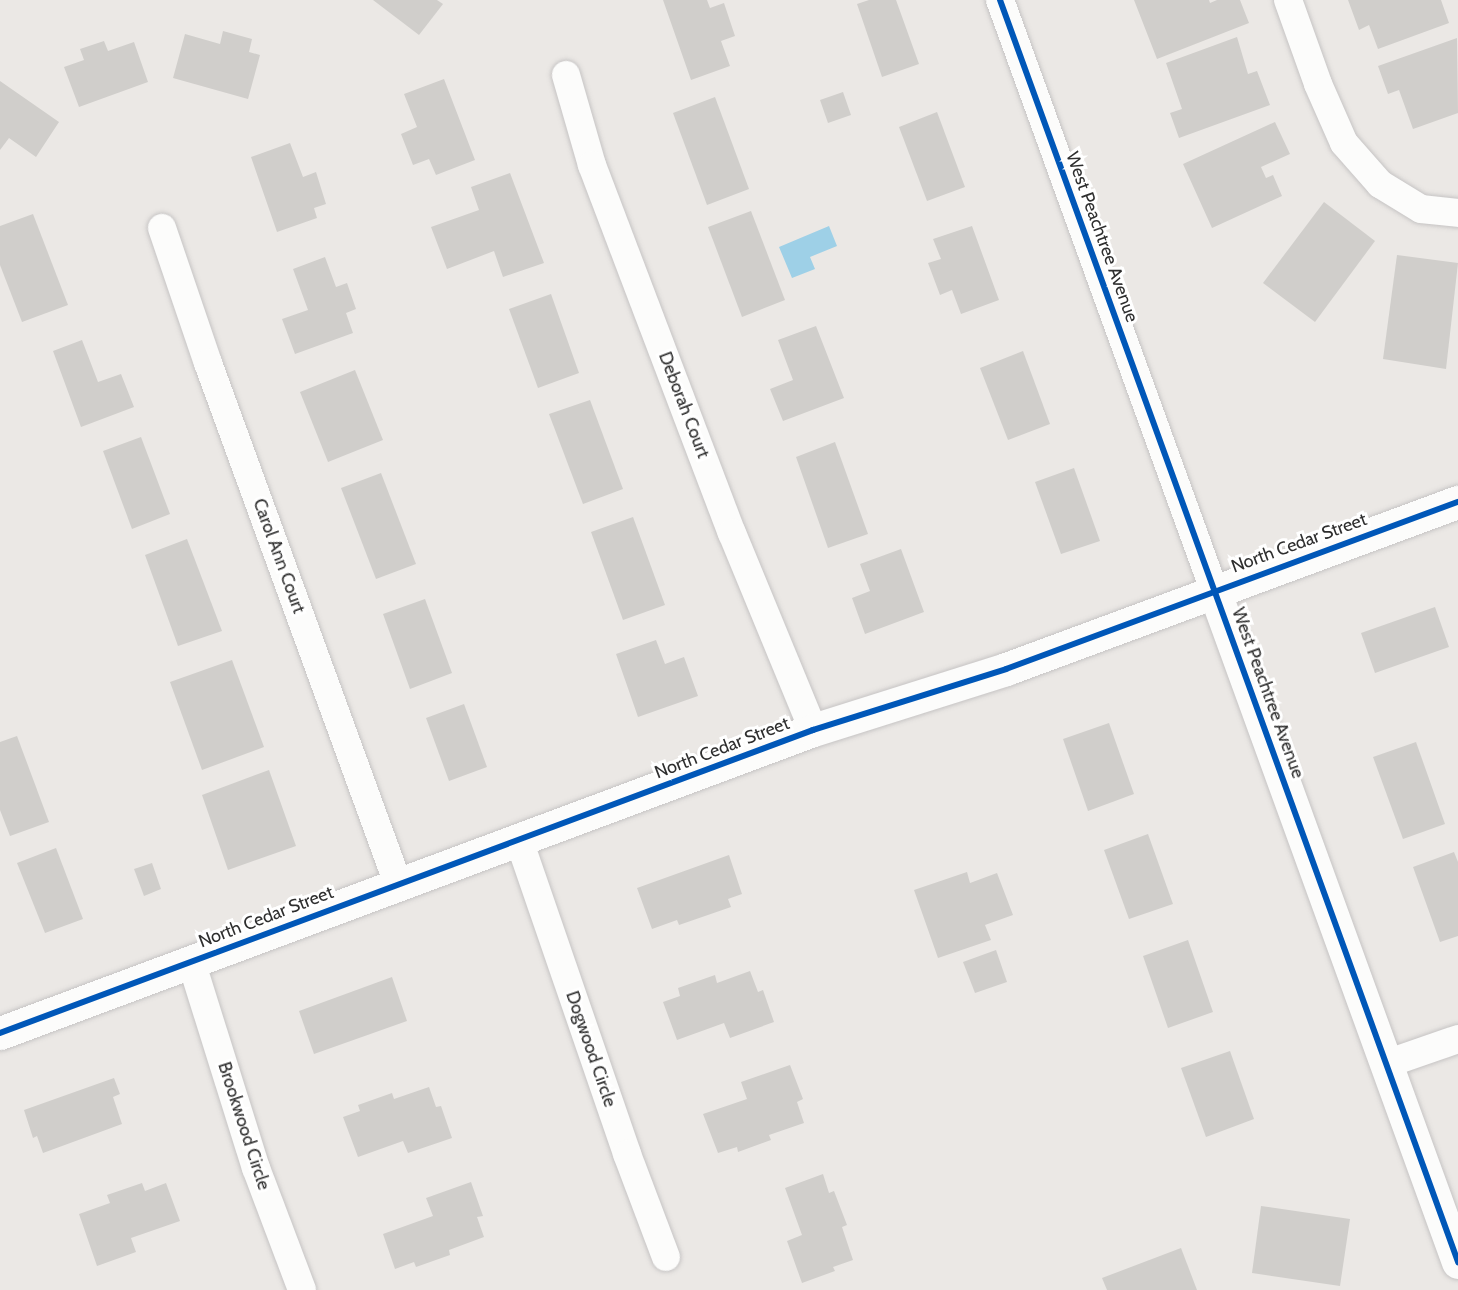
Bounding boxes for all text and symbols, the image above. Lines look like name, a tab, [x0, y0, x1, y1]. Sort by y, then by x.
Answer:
street label: West Peachtree Avenue	[1061, 149, 1143, 325]
street label: Deborah Court	[654, 349, 714, 461]
street label: Carol Ann Court	[248, 496, 310, 616]
street label: North Cedar Street	[1228, 508, 1370, 578]
street label: West Peachtree Avenue	[1227, 605, 1309, 781]
street label: North Cedar Street	[652, 712, 792, 784]
street label: North Cedar Street	[196, 881, 336, 953]
street label: Dogwood Circle	[561, 988, 621, 1110]
street label: Brookwood Circle	[213, 1059, 275, 1193]

